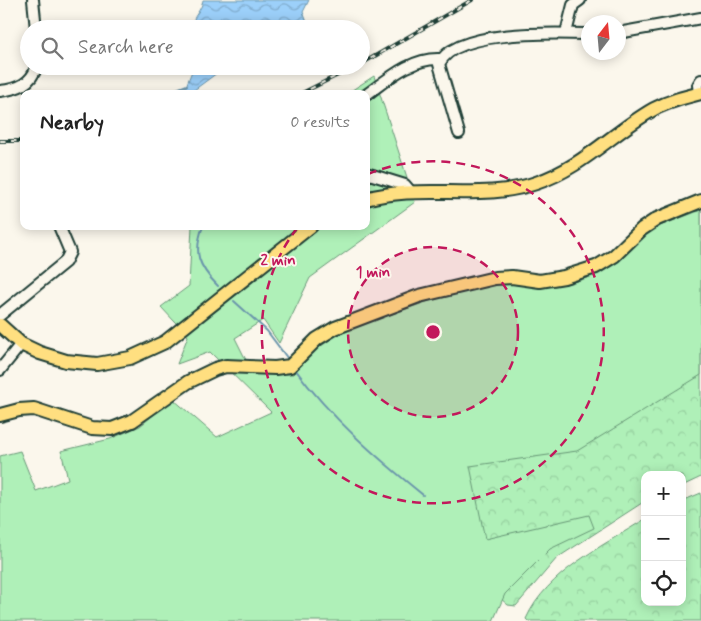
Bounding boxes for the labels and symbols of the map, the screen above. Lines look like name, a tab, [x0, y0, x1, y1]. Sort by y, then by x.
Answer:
north arrow	[581, 15, 626, 60]
text: 2 min	[260, 251, 296, 271]
text: 1 min	[356, 263, 390, 283]
centre of rings	[424, 323, 442, 341]

